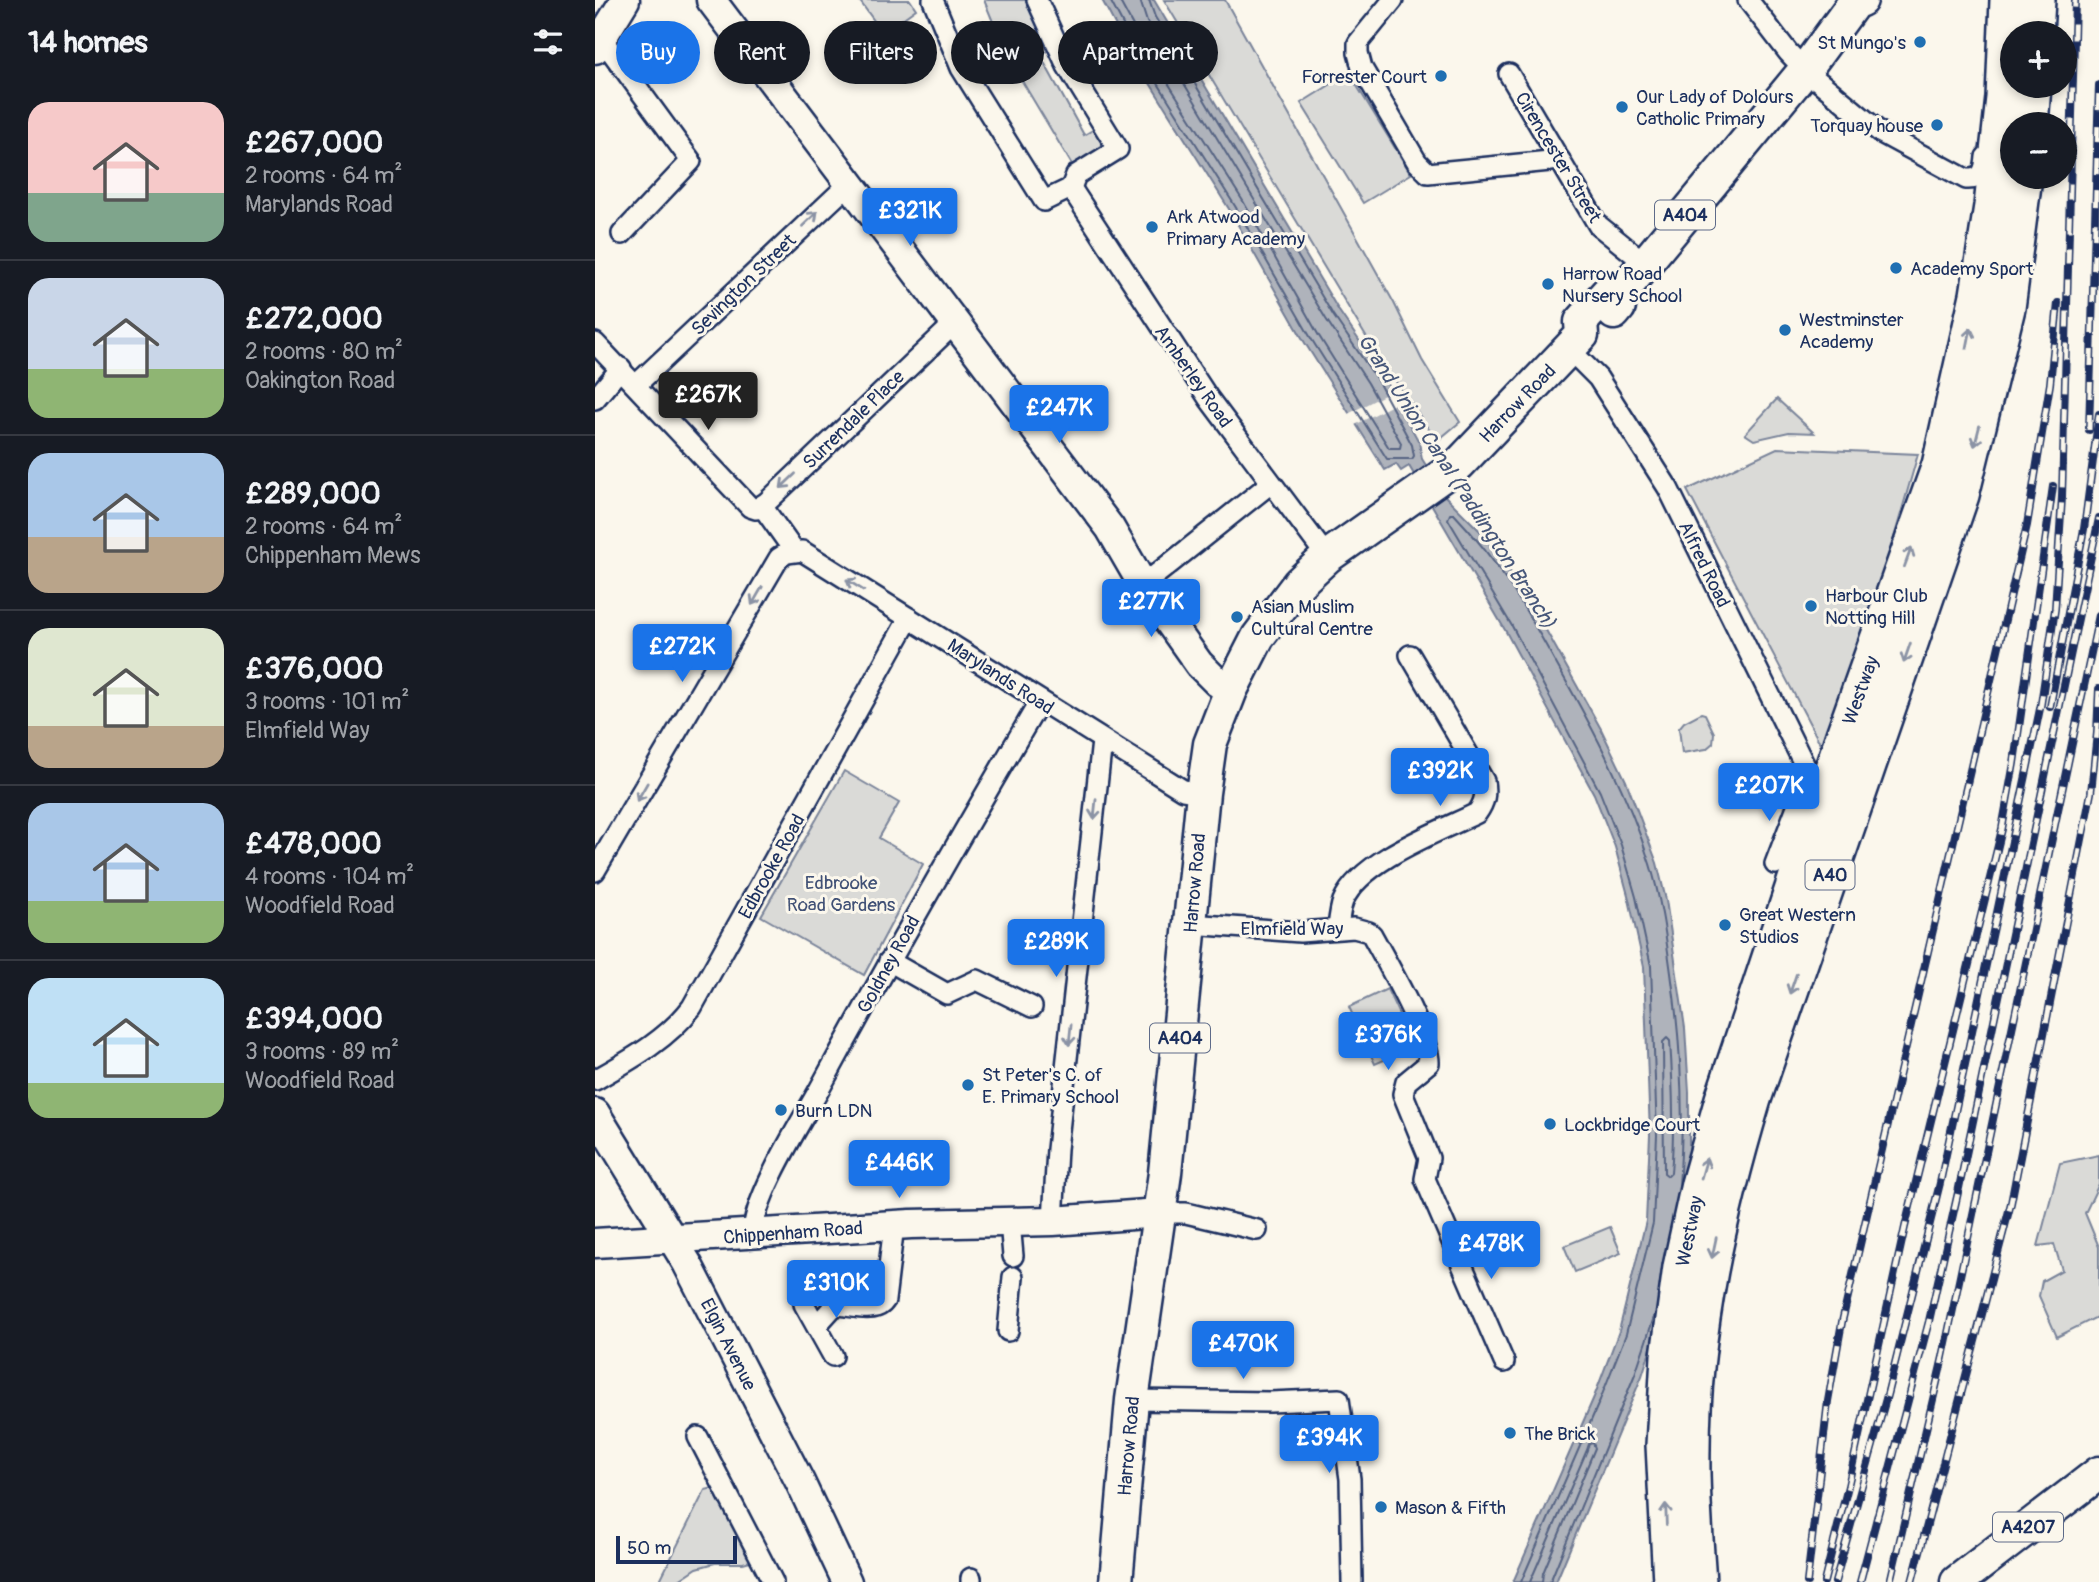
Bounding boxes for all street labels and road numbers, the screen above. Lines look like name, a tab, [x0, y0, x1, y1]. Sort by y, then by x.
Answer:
street label: Cirencester Street	[1510, 88, 1607, 228]
road number: A404	[1655, 200, 1715, 230]
street label: Sevington Street	[686, 228, 801, 341]
street label: Amberley Road	[1149, 321, 1237, 433]
street label: Harrow Road	[1474, 359, 1561, 448]
street label: Surrendale Place	[798, 365, 910, 474]
street label: Alfred Road	[1673, 517, 1735, 612]
street label: Marylands Road	[943, 633, 1058, 720]
street label: Westway	[1837, 653, 1884, 728]
street label: Edbrooke Road	[733, 810, 811, 923]
street label: Harrow Road	[1179, 832, 1211, 934]
road number: A40	[1805, 860, 1855, 890]
street label: Goldney Road	[852, 911, 926, 1018]
street label: Elmfield Way	[1241, 917, 1343, 941]
road number: A404	[1150, 1023, 1210, 1052]
street label: Westway	[1671, 1194, 1709, 1269]
street label: Chippenham Road	[722, 1216, 864, 1250]
street label: Elgin Avenue	[695, 1294, 762, 1395]
street label: Harrow Road	[1113, 1395, 1145, 1497]
road number: A4207	[1993, 1512, 2063, 1542]

